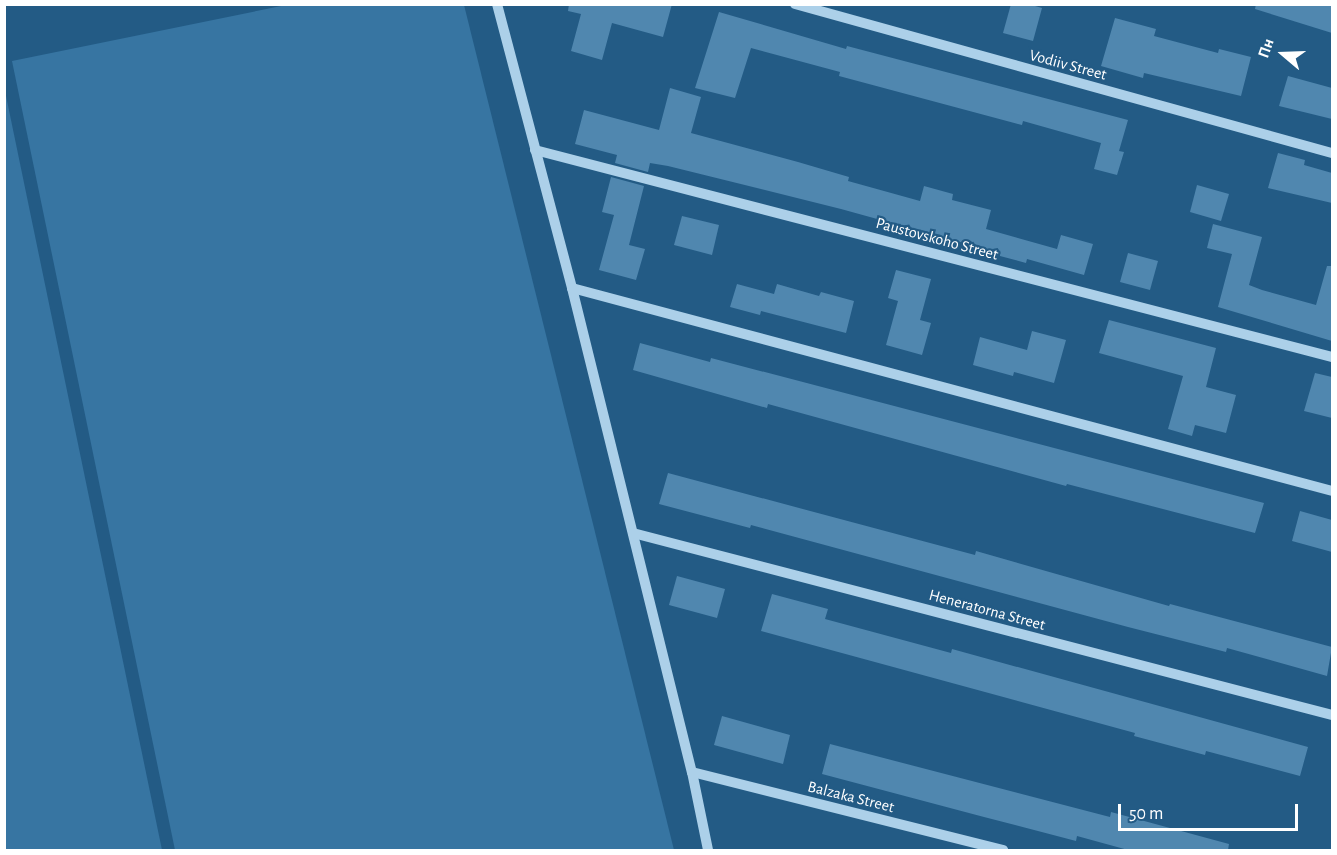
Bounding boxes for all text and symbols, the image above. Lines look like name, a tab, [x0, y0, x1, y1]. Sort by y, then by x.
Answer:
north arrow	[1253, 24, 1313, 84]
text: Пн	[1255, 36, 1277, 60]
street label: Vodiiv Street	[1027, 45, 1109, 85]
street label: Paustovskoho Street	[874, 213, 1000, 265]
street label: Heneratorna Street	[927, 585, 1047, 635]
street label: Balzaka Street	[806, 777, 896, 817]
scale bar	[1121, 792, 1301, 830]
text: 50 m	[1129, 805, 1163, 823]

